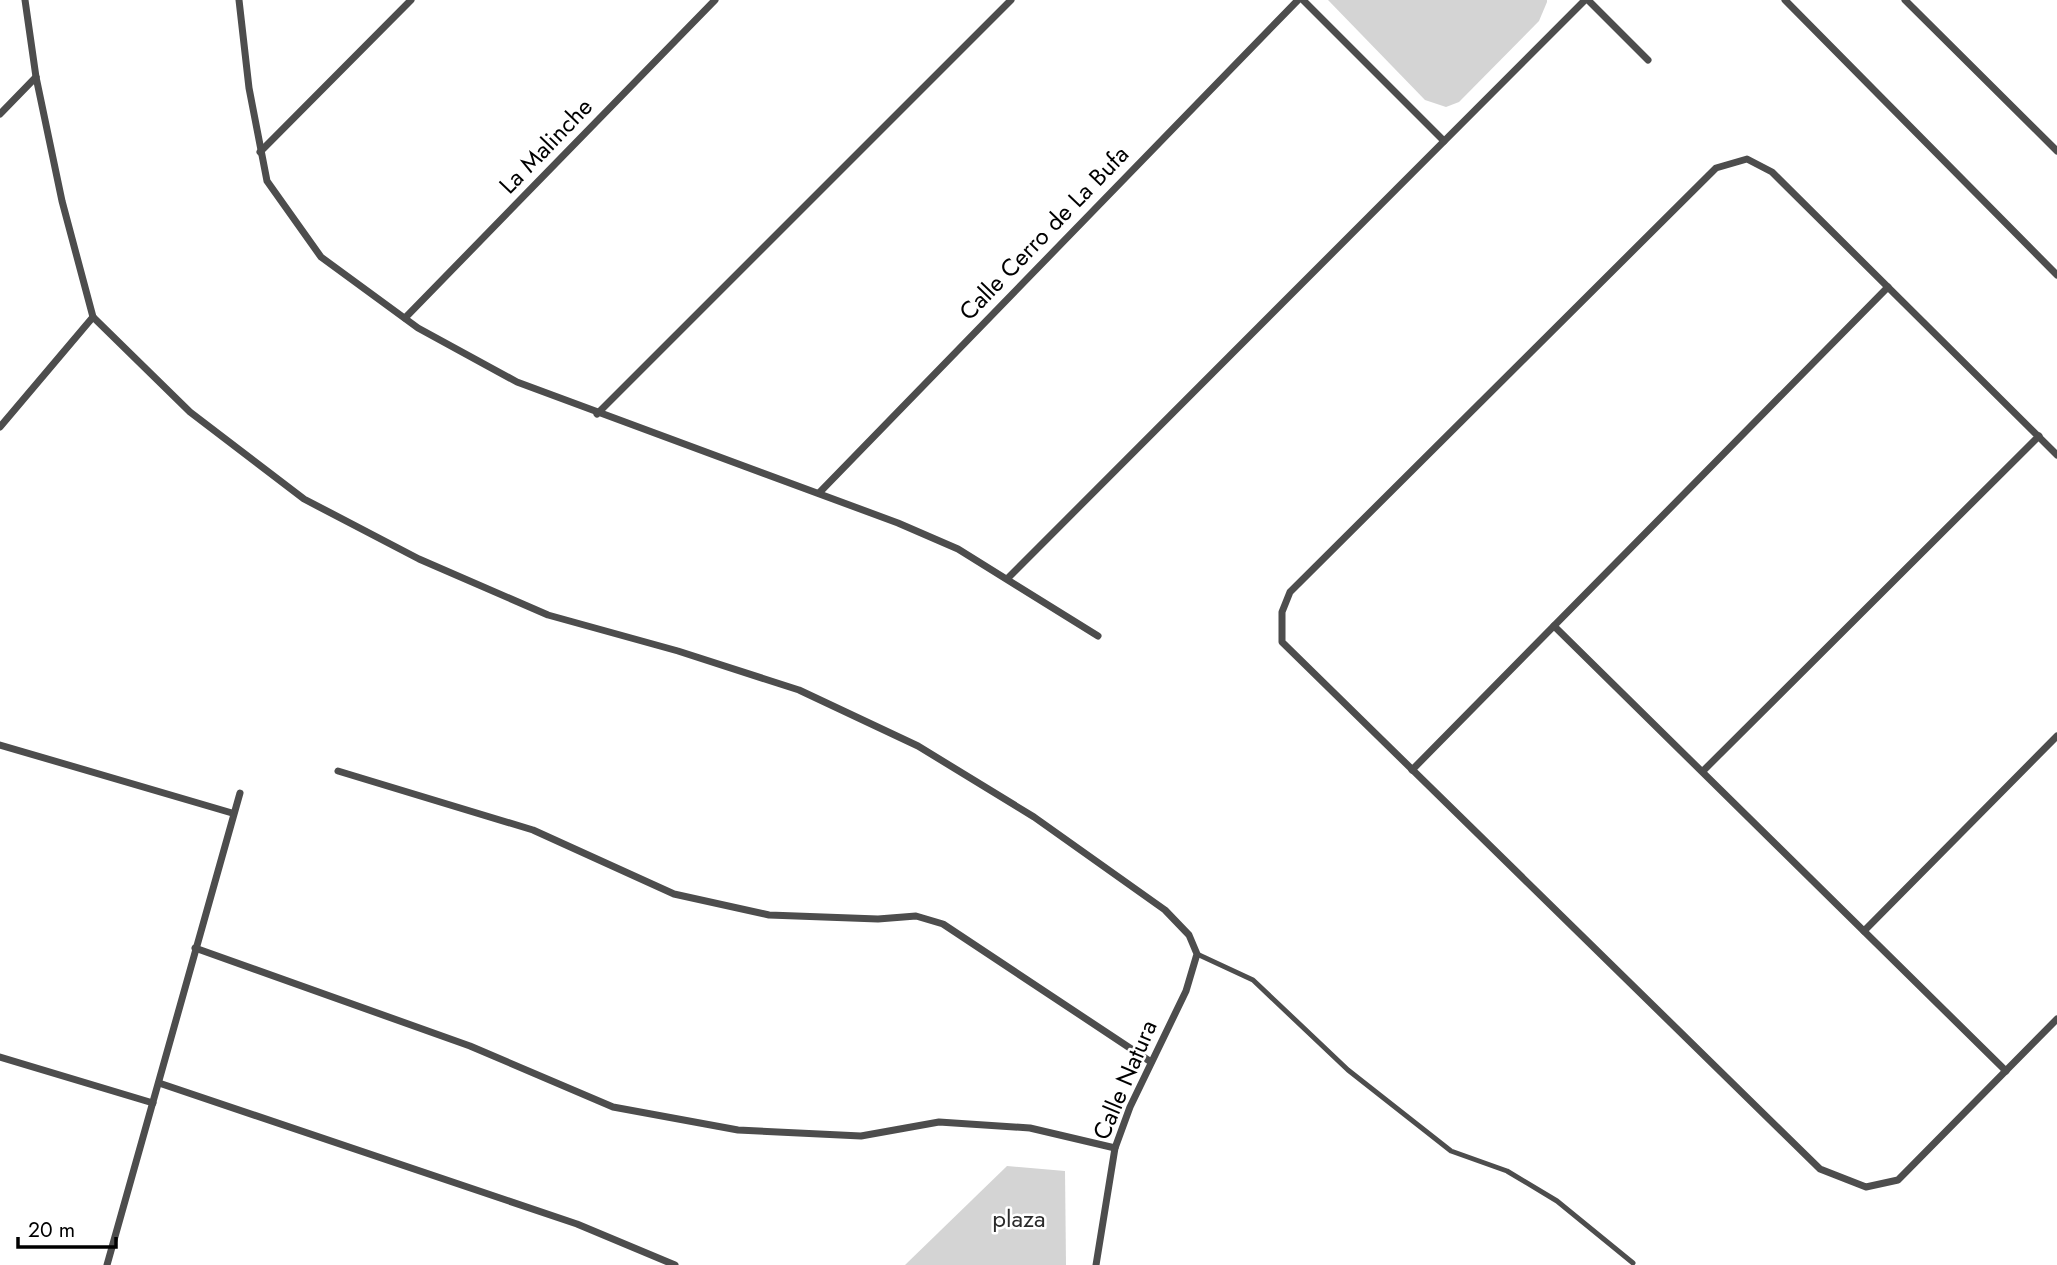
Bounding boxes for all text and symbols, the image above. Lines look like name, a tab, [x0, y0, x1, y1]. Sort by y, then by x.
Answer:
street label: La Malinche	[491, 90, 600, 201]
street label: Calle Cerro de La Bufa	[951, 137, 1136, 328]
street label: Calle Natura	[1084, 1015, 1165, 1145]
park label: plaza	[992, 1201, 1046, 1236]
scale bar	[18, 1206, 116, 1250]
text: 20 m	[28, 1215, 75, 1245]

